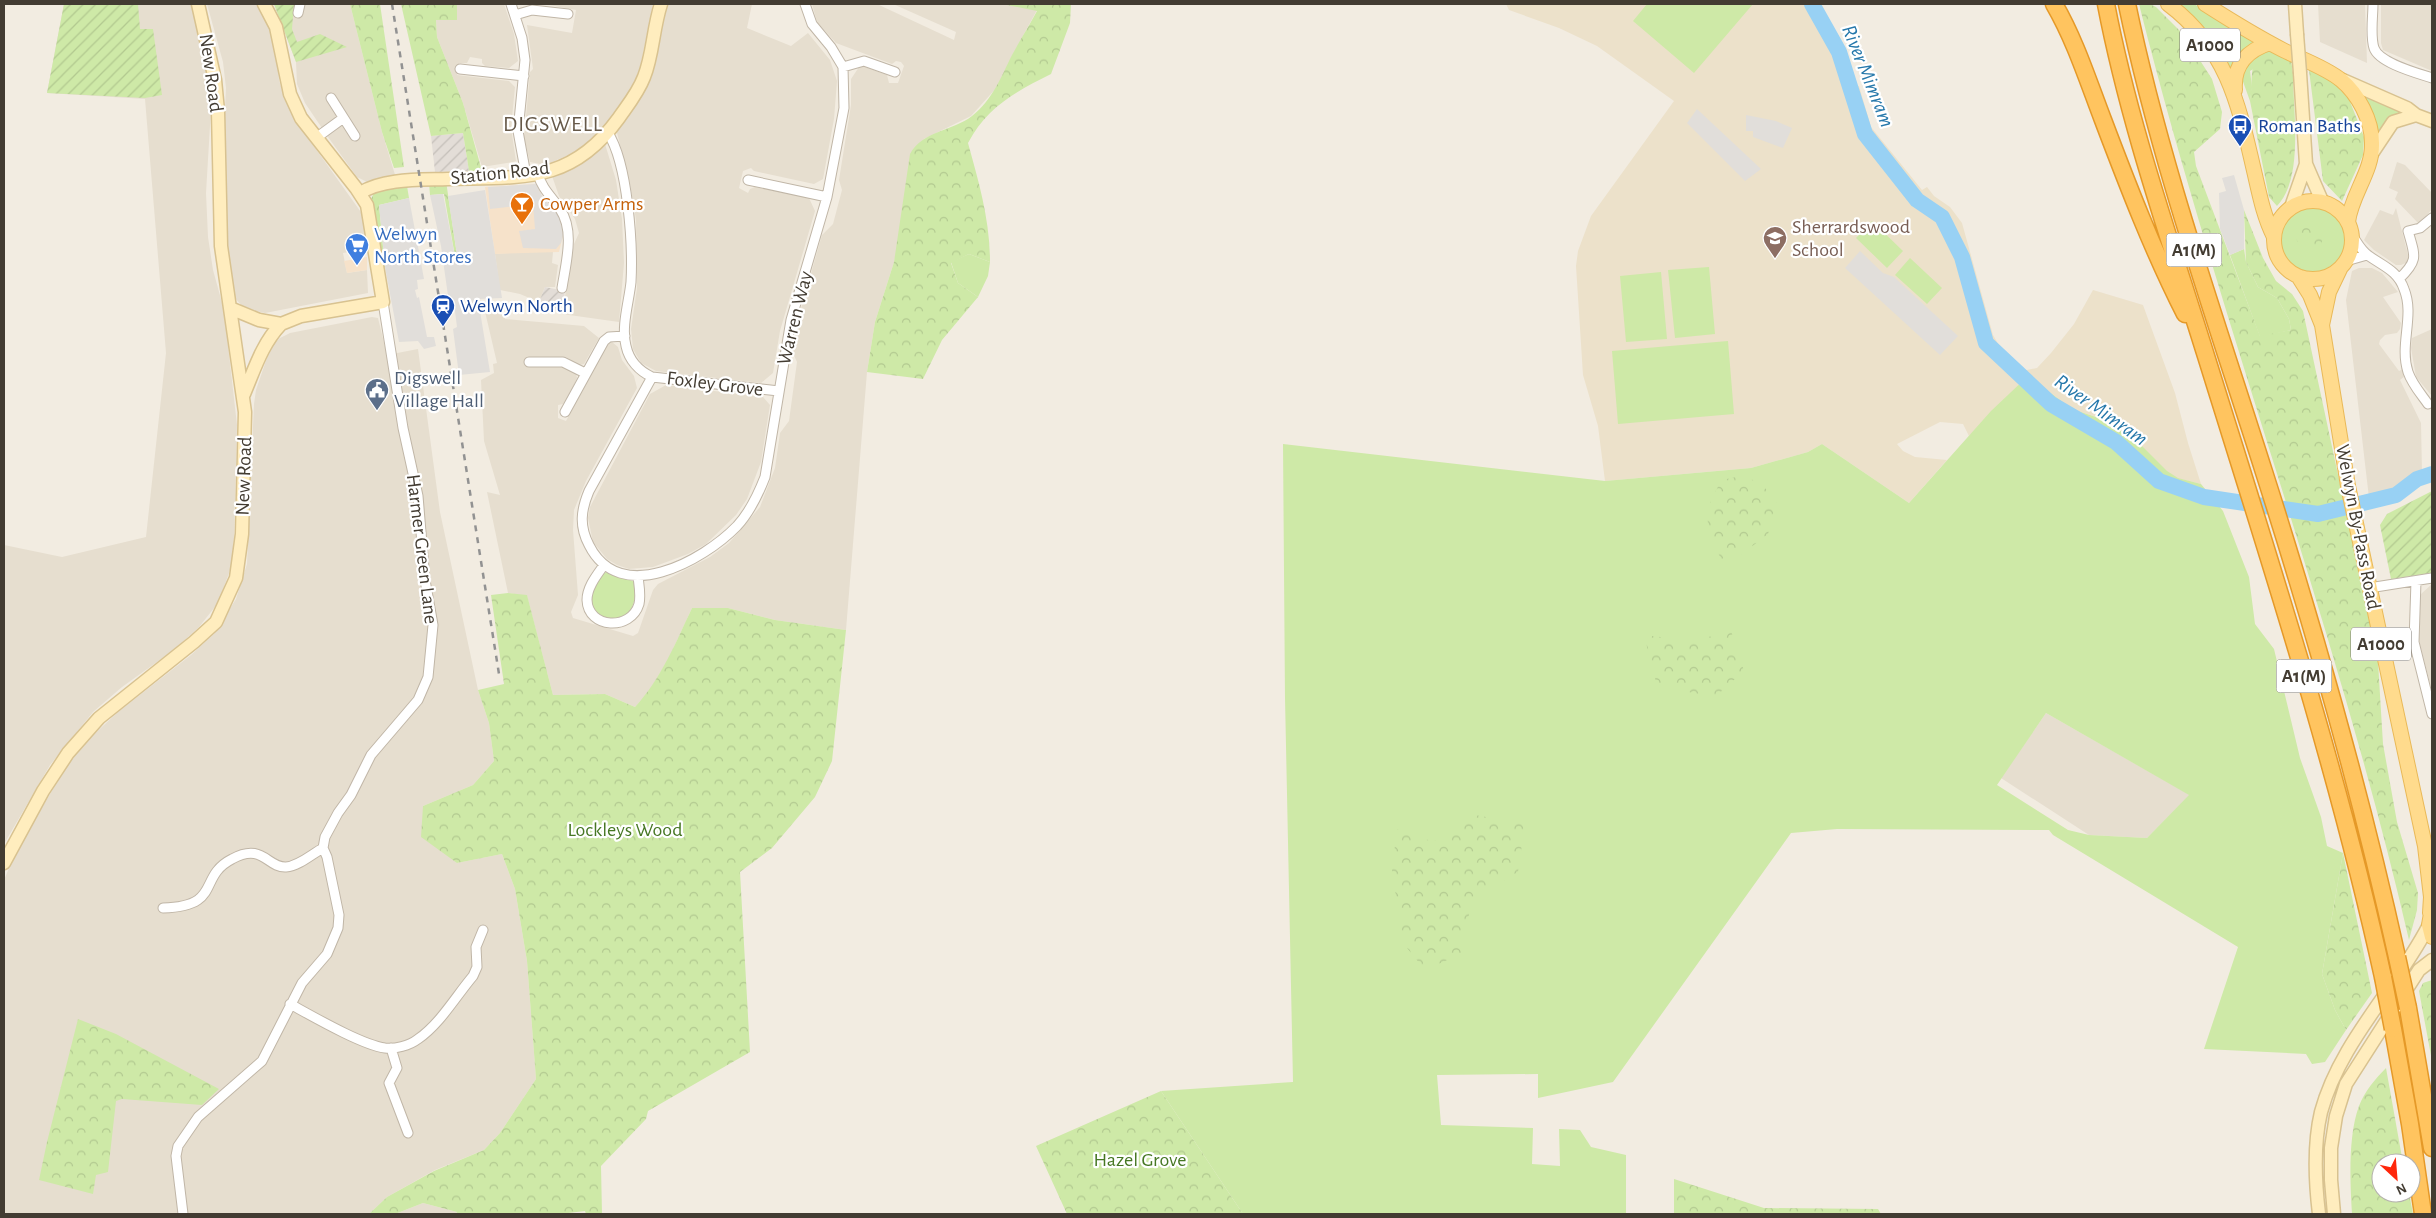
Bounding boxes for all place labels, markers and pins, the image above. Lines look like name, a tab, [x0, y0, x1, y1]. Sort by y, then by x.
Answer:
bus stop icon: Roman Baths	[2227, 113, 2253, 147]
place label: Roman Baths	[2258, 116, 2361, 136]
bar icon: Cowper Arms	[509, 191, 535, 225]
place label: Cowper Arms	[540, 194, 643, 214]
place label: Sherrardswood School	[1792, 217, 1910, 260]
place label: Welwyn North Stores	[374, 224, 472, 267]
school or university icon: Sherrardswood School	[1762, 225, 1788, 259]
supermarket icon: Welwyn North Stores	[344, 232, 370, 266]
station icon: Welwyn North	[430, 293, 456, 327]
place label: Welwyn North	[460, 296, 573, 316]
place label: Digswell Village Hall	[394, 368, 484, 411]
public building icon: Digswell Village Hall	[364, 377, 390, 411]

